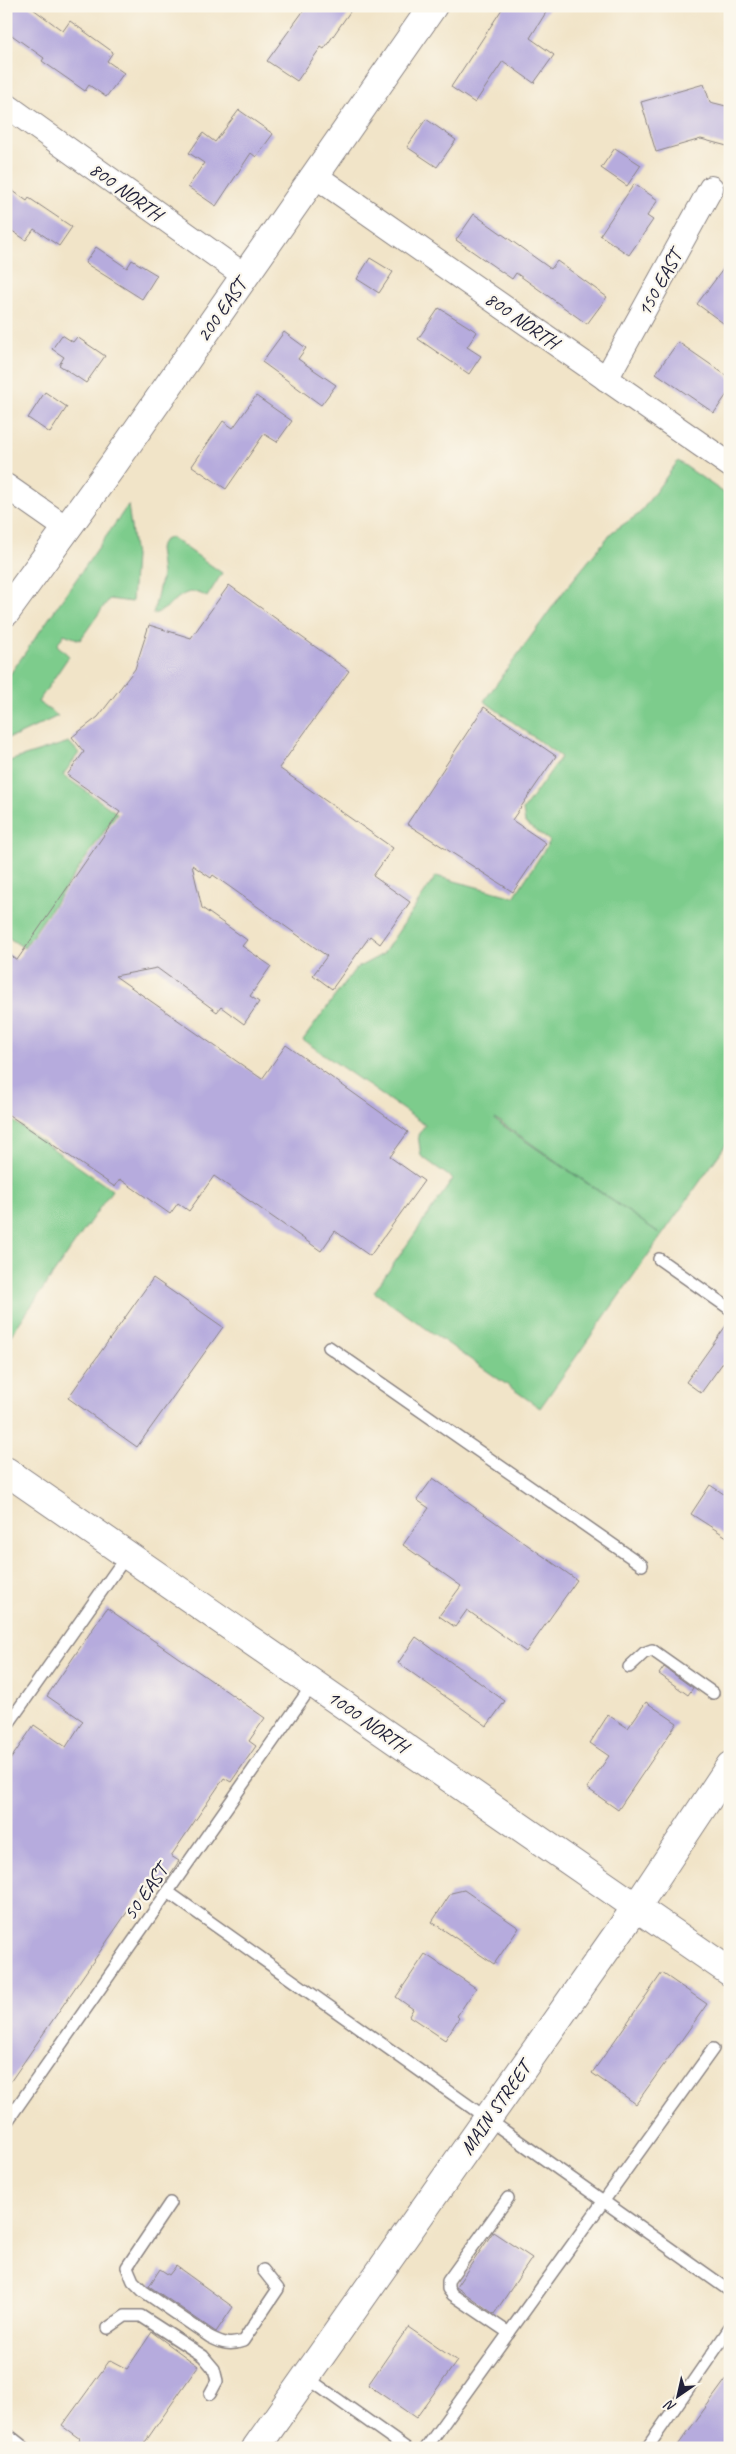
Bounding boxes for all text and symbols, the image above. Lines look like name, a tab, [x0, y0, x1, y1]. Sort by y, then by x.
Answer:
street label: 800 NORTH	[84, 157, 170, 228]
street label: 150 EAST	[631, 242, 690, 320]
street label: 200 EAST	[191, 270, 255, 347]
street label: 800 NORTH	[480, 286, 566, 357]
street label: 1000 NORTH	[322, 1685, 416, 1760]
street label: 50 EAST	[117, 1856, 176, 1925]
street label: MAIN STREET	[454, 2053, 539, 2160]
north arrow	[654, 2372, 704, 2422]
text: N	[661, 2396, 679, 2416]

